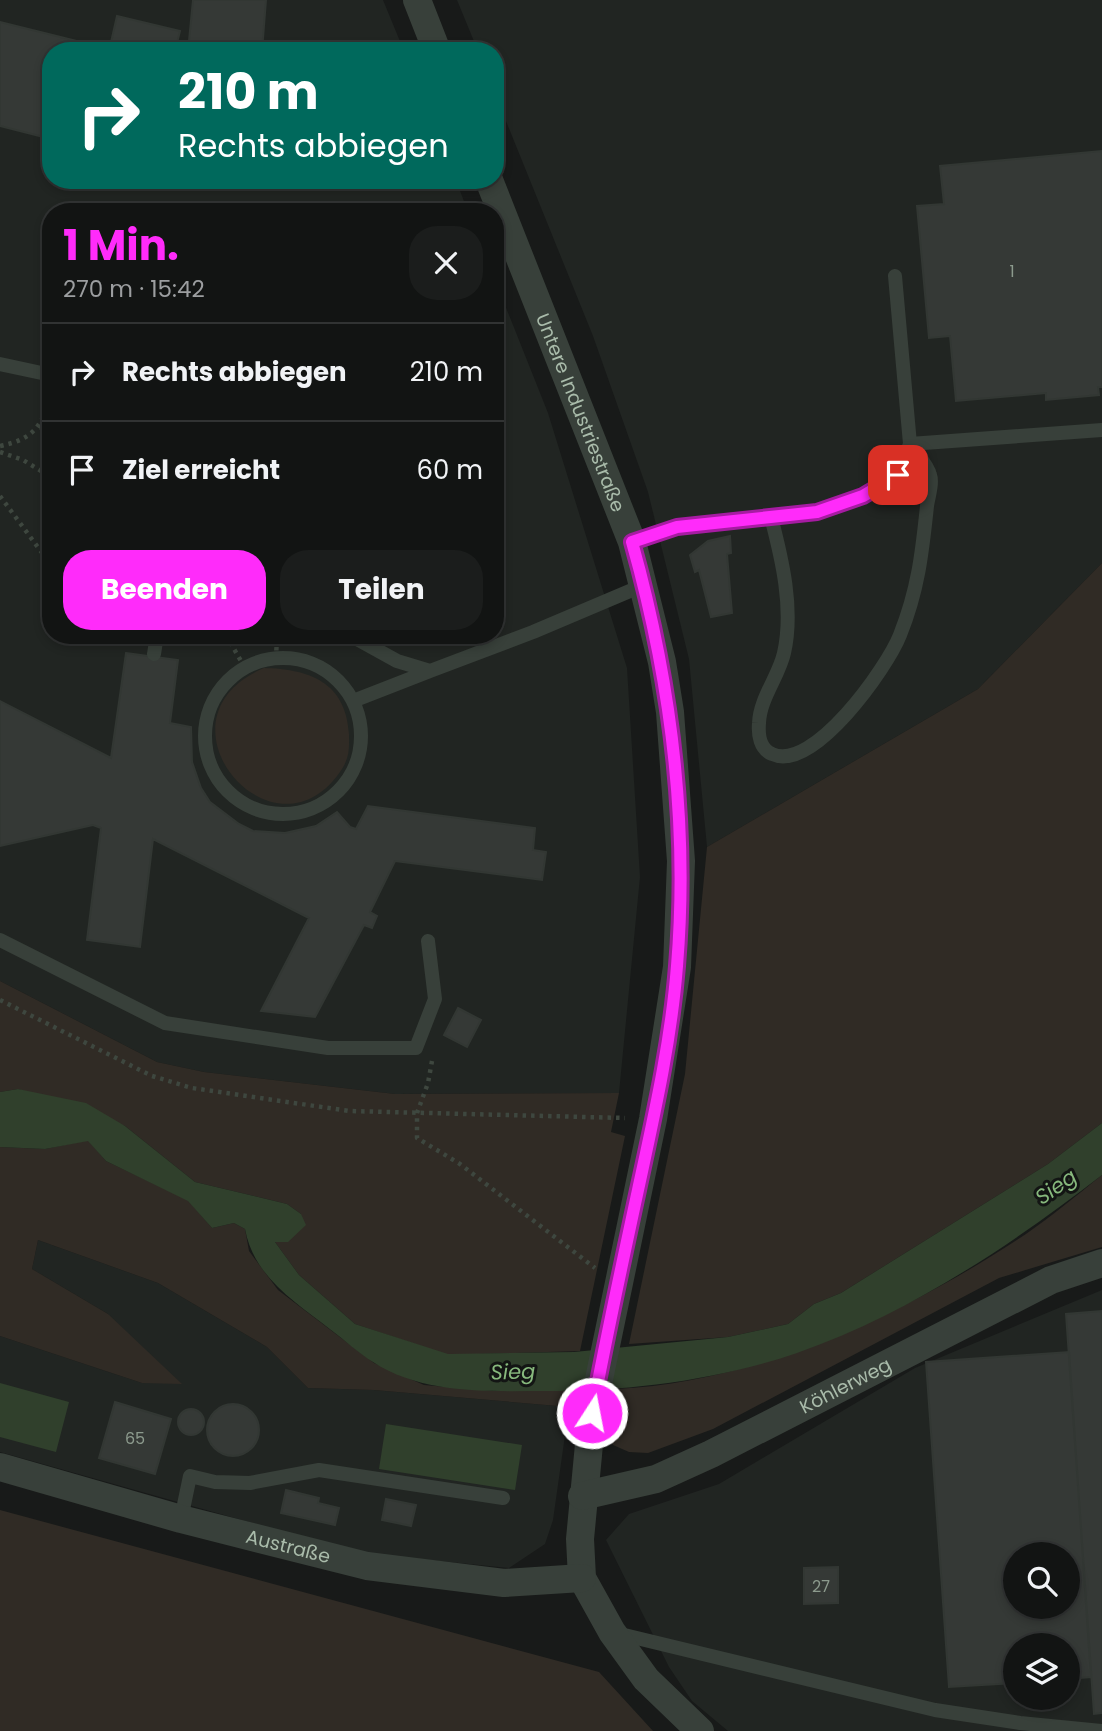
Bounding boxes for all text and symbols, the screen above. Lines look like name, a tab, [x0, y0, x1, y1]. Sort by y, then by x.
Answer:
text: 210 m	[178, 58, 319, 126]
icon: right	[63, 70, 154, 161]
text: Rechts abbiegen	[178, 123, 449, 168]
text: 1 Min.	[63, 216, 179, 275]
button: close	[409, 226, 483, 300]
house number: 1	[1009, 260, 1015, 283]
text: 270 m · 15:42	[63, 273, 205, 305]
street label: Untere Industriestraße	[529, 309, 632, 516]
icon: right	[63, 353, 101, 391]
text: Rechts abbiegen	[122, 354, 347, 390]
text: 210 m	[410, 354, 483, 390]
pin	[868, 445, 928, 505]
icon: arrive	[63, 451, 101, 489]
text: Ziel erreicht	[122, 452, 280, 488]
text: 60 m	[416, 452, 483, 488]
icon: arrive	[879, 456, 917, 494]
button: Beenden	[63, 550, 266, 630]
button: Teilen	[280, 550, 483, 630]
water label: Sieg	[1029, 1162, 1082, 1211]
street label: Köhlerweg	[795, 1351, 896, 1420]
water label: Sieg	[490, 1357, 536, 1386]
position arrow	[555, 1376, 629, 1450]
house number: 65	[125, 1427, 145, 1450]
street label: Austraße	[243, 1523, 333, 1570]
map controls	[1003, 1542, 1080, 1710]
button: search	[1003, 1542, 1080, 1619]
house number: 27	[812, 1575, 830, 1598]
button: layers	[1003, 1633, 1080, 1710]

